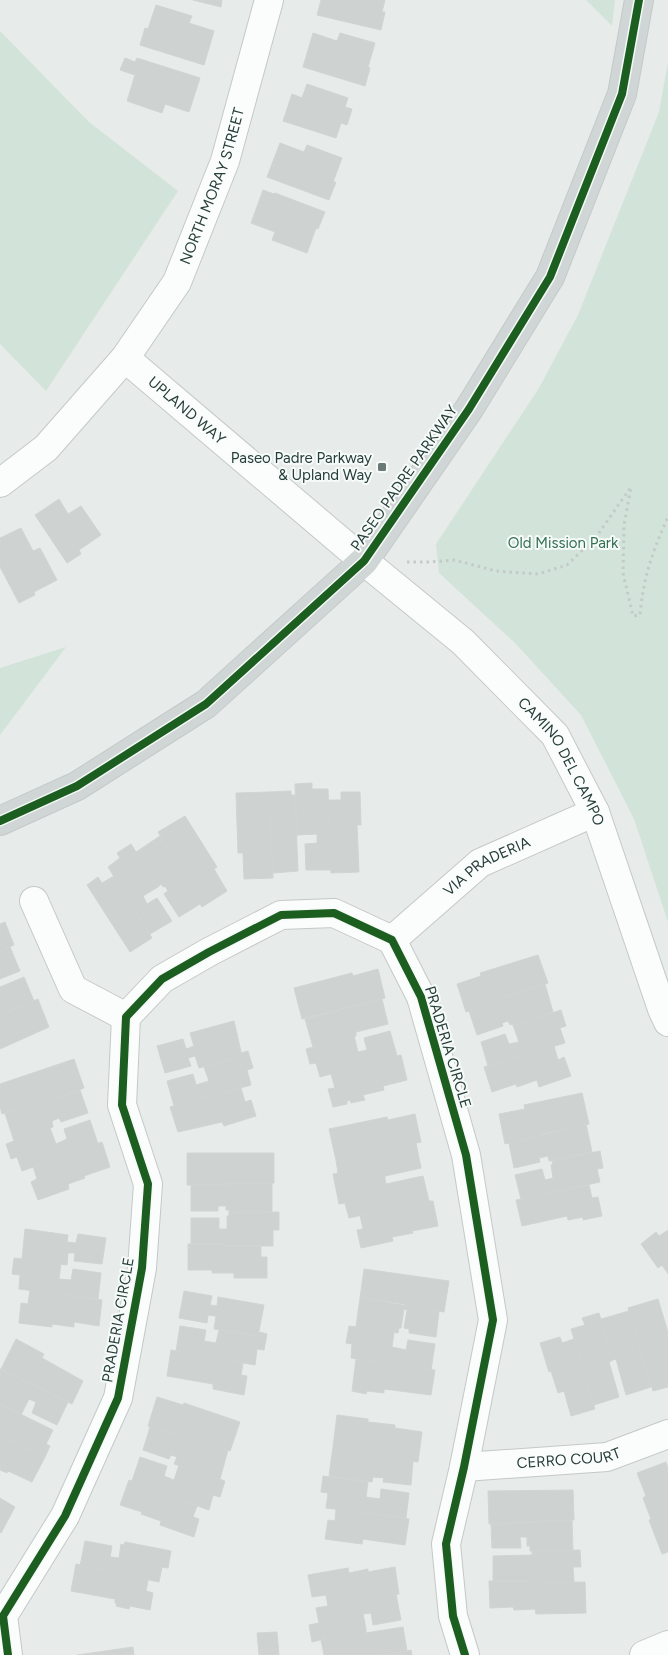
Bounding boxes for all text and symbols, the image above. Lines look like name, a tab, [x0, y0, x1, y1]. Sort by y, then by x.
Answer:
street label: NORTH MORAY STREET	[176, 105, 248, 267]
street label: UPLAND WAY	[144, 373, 229, 448]
street label: PASEO PADRE PARKWAY	[347, 402, 461, 554]
place label: Paseo Padre Parkway & Upland Way	[231, 449, 372, 484]
marker: Paseo Padre Parkway & Upland Way	[376, 461, 388, 473]
park label: Old Mission Park	[508, 534, 619, 552]
street label: CAMINO DEL CAMPO	[514, 694, 608, 828]
street label: VIA PRADERIA	[440, 833, 533, 900]
street label: PRADERIA CIRCLE	[421, 984, 475, 1110]
street label: PRADERIA CIRCLE	[98, 1256, 138, 1384]
street label: CERRO COURT	[516, 1443, 624, 1472]

